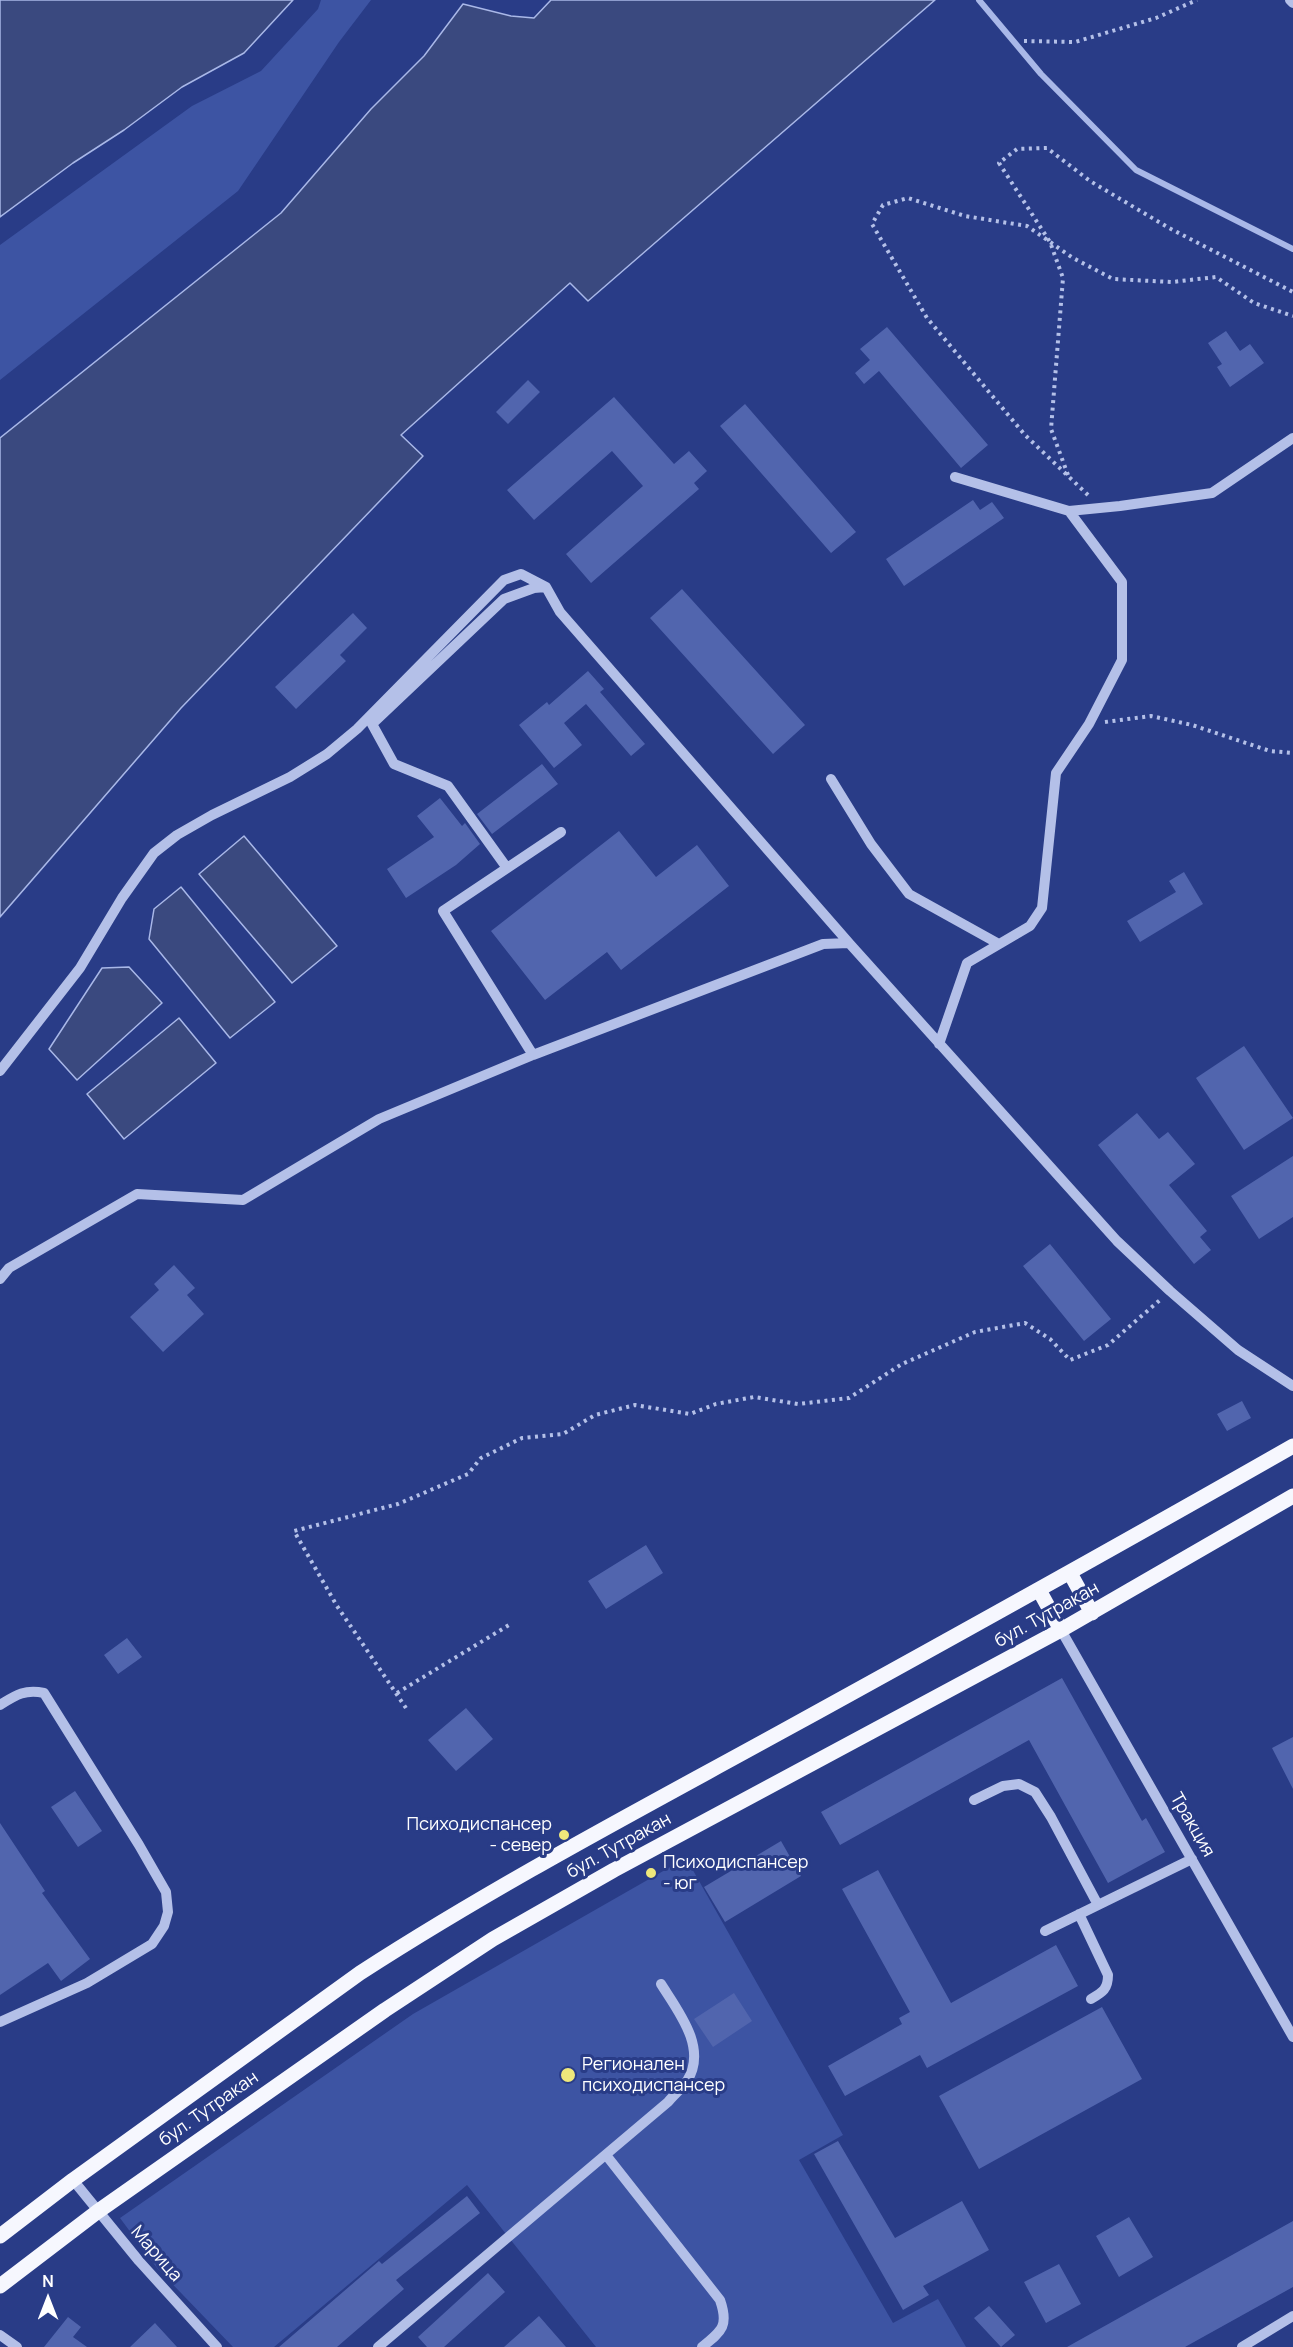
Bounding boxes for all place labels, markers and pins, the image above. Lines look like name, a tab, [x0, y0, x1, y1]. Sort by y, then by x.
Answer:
place label: Психодиспансер - север	[407, 1814, 552, 1856]
marker: Психодиспансер - север	[557, 1828, 571, 1842]
place label: Психодиспансер - юг	[663, 1852, 808, 1894]
marker: Психодиспансер - юг	[644, 1866, 658, 1880]
place label: Регионален психодиспансер	[582, 2054, 725, 2096]
marker: Регионален психодиспансер	[559, 2066, 577, 2084]

